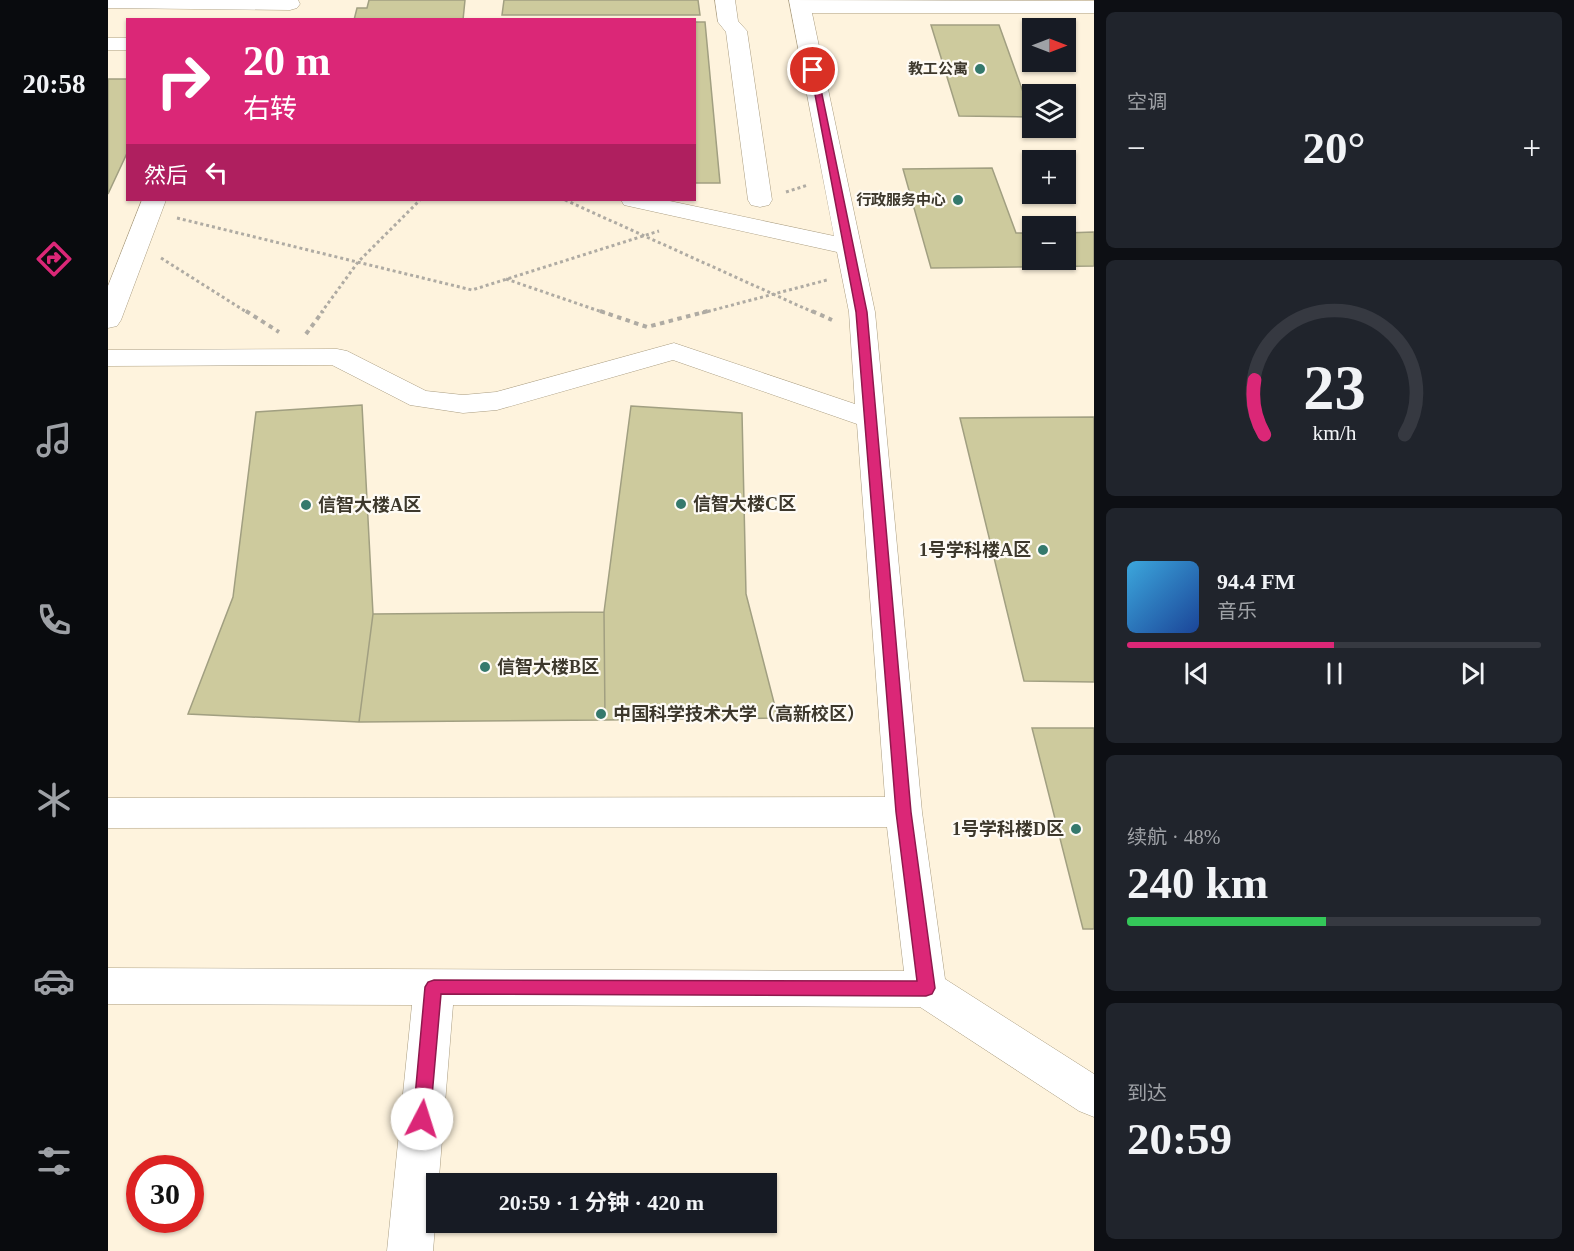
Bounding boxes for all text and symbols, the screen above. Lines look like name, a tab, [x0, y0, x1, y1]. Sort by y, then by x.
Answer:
north arrow	[1022, 18, 1076, 72]
map controls	[1022, 18, 1076, 270]
text: 20 m	[243, 38, 331, 84]
icon: right	[144, 42, 222, 120]
pin	[787, 44, 838, 95]
icon: arrive	[796, 53, 829, 86]
place label: 教工公寓	[908, 61, 968, 77]
marker: 教工公寓	[973, 62, 987, 76]
text: 20:58	[23, 69, 86, 99]
button: layers	[1022, 84, 1076, 138]
text: 空调	[1127, 91, 1167, 113]
text: 右转	[243, 94, 297, 124]
text: 20°	[1303, 123, 1366, 173]
text: −	[1127, 130, 1146, 166]
text: +	[1522, 130, 1541, 166]
button: +	[1022, 150, 1076, 204]
icon: left	[200, 156, 233, 189]
text: 然后	[144, 163, 188, 188]
place label: 行政服务中心	[856, 192, 946, 208]
marker: 行政服务中心	[951, 193, 965, 207]
button: −	[1022, 216, 1076, 270]
icon: directions	[33, 238, 75, 280]
text: 23	[1303, 353, 1365, 422]
icon: music	[33, 419, 75, 461]
text: km/h	[1312, 421, 1356, 445]
place label: 信智大楼C区	[693, 494, 796, 514]
place label: 信智大楼A区	[318, 495, 421, 515]
marker: 信智大楼C区	[674, 497, 688, 511]
marker: 信智大楼A区	[299, 498, 313, 512]
place label: 1号学科楼A区	[919, 540, 1031, 560]
marker: 1号学科楼A区	[1036, 543, 1050, 557]
text: 94.4 FM	[1217, 569, 1295, 594]
icon: phone	[33, 599, 75, 641]
text: 音乐	[1217, 600, 1257, 622]
place label: 信智大楼B区	[497, 657, 599, 677]
icon: previous	[1180, 657, 1213, 690]
icon: pause	[1318, 657, 1351, 690]
icon: next	[1456, 657, 1489, 690]
marker: 信智大楼B区	[478, 660, 492, 674]
place label: 中国科学技术大学（高新校区）	[613, 704, 865, 724]
marker: 中国科学技术大学（高新校区）	[594, 707, 608, 721]
icon: climate	[33, 779, 75, 821]
place label: 1号学科楼D区	[952, 819, 1064, 839]
marker: 1号学科楼D区	[1069, 822, 1083, 836]
text: 续航 · 48%	[1127, 826, 1220, 848]
text: 240 km	[1127, 858, 1268, 908]
icon: car	[33, 960, 75, 1002]
text: 到达	[1127, 1082, 1167, 1104]
position arrow	[390, 1087, 454, 1151]
text: 20:59	[1127, 1114, 1232, 1164]
icon: filters	[33, 1140, 75, 1182]
speed limit sign: 30	[126, 1155, 204, 1233]
text: 20:59 · 1 分钟 · 420 m	[499, 1190, 704, 1215]

